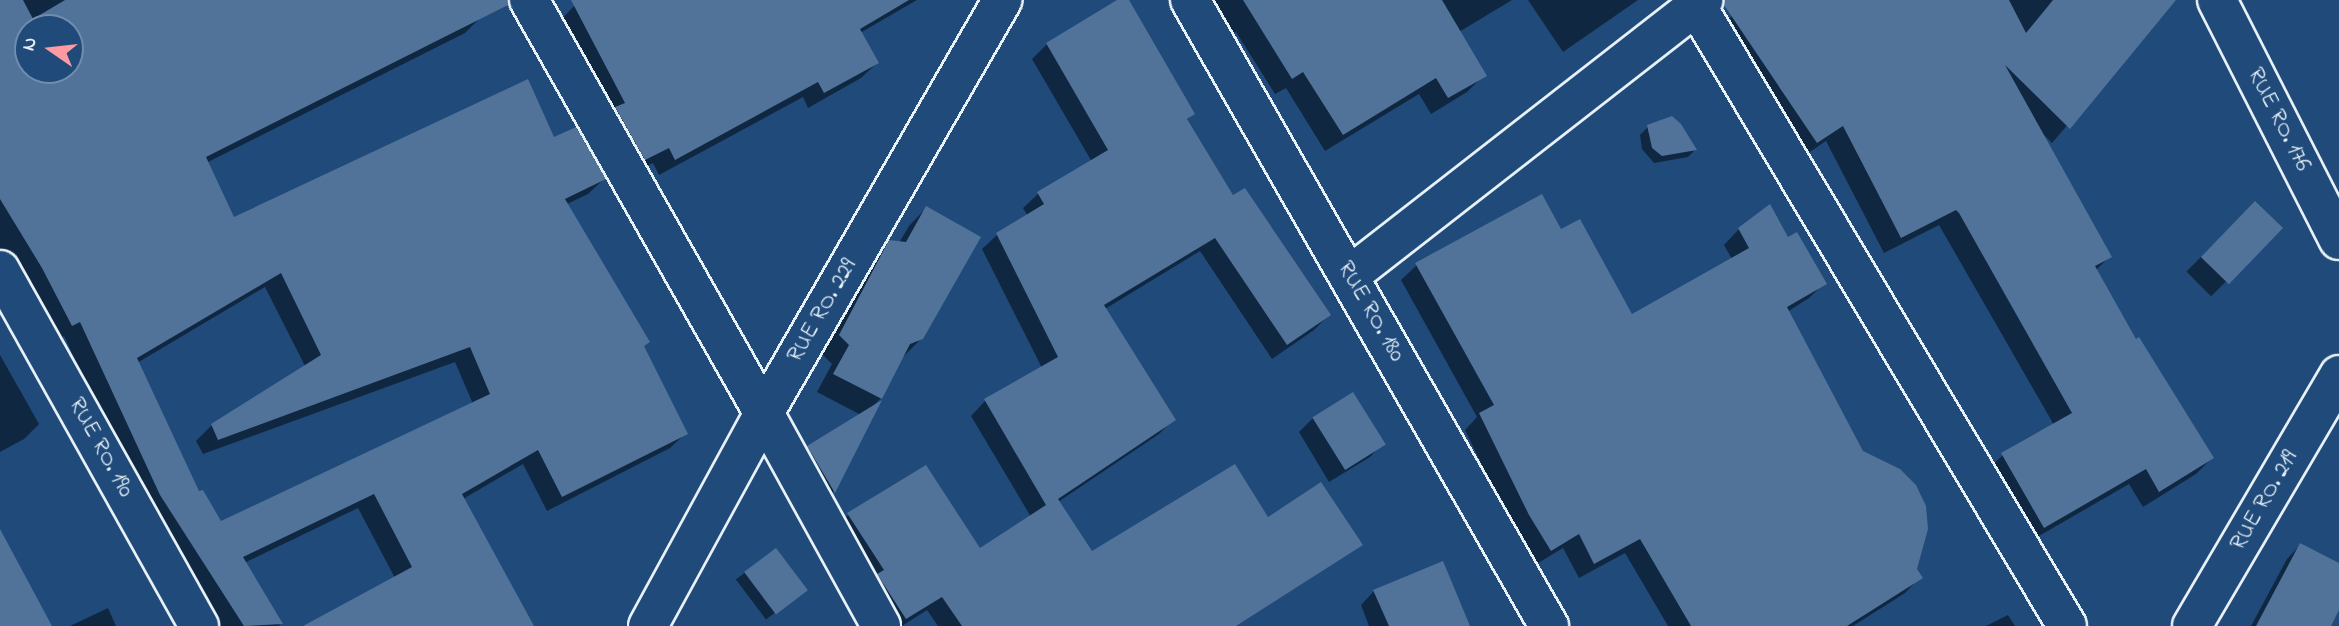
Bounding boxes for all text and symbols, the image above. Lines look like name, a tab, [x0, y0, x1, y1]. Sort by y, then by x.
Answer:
north arrow	[14, 14, 84, 84]
text: N	[15, 35, 45, 54]
street label: RUE RO. 176	[2240, 64, 2316, 176]
street label: RUE RO. 229	[782, 254, 864, 368]
street label: RUE RO. 180	[1330, 257, 1410, 367]
street label: RUE RO. 190	[61, 393, 139, 503]
street label: RUE RO. 219	[2225, 446, 2305, 556]

